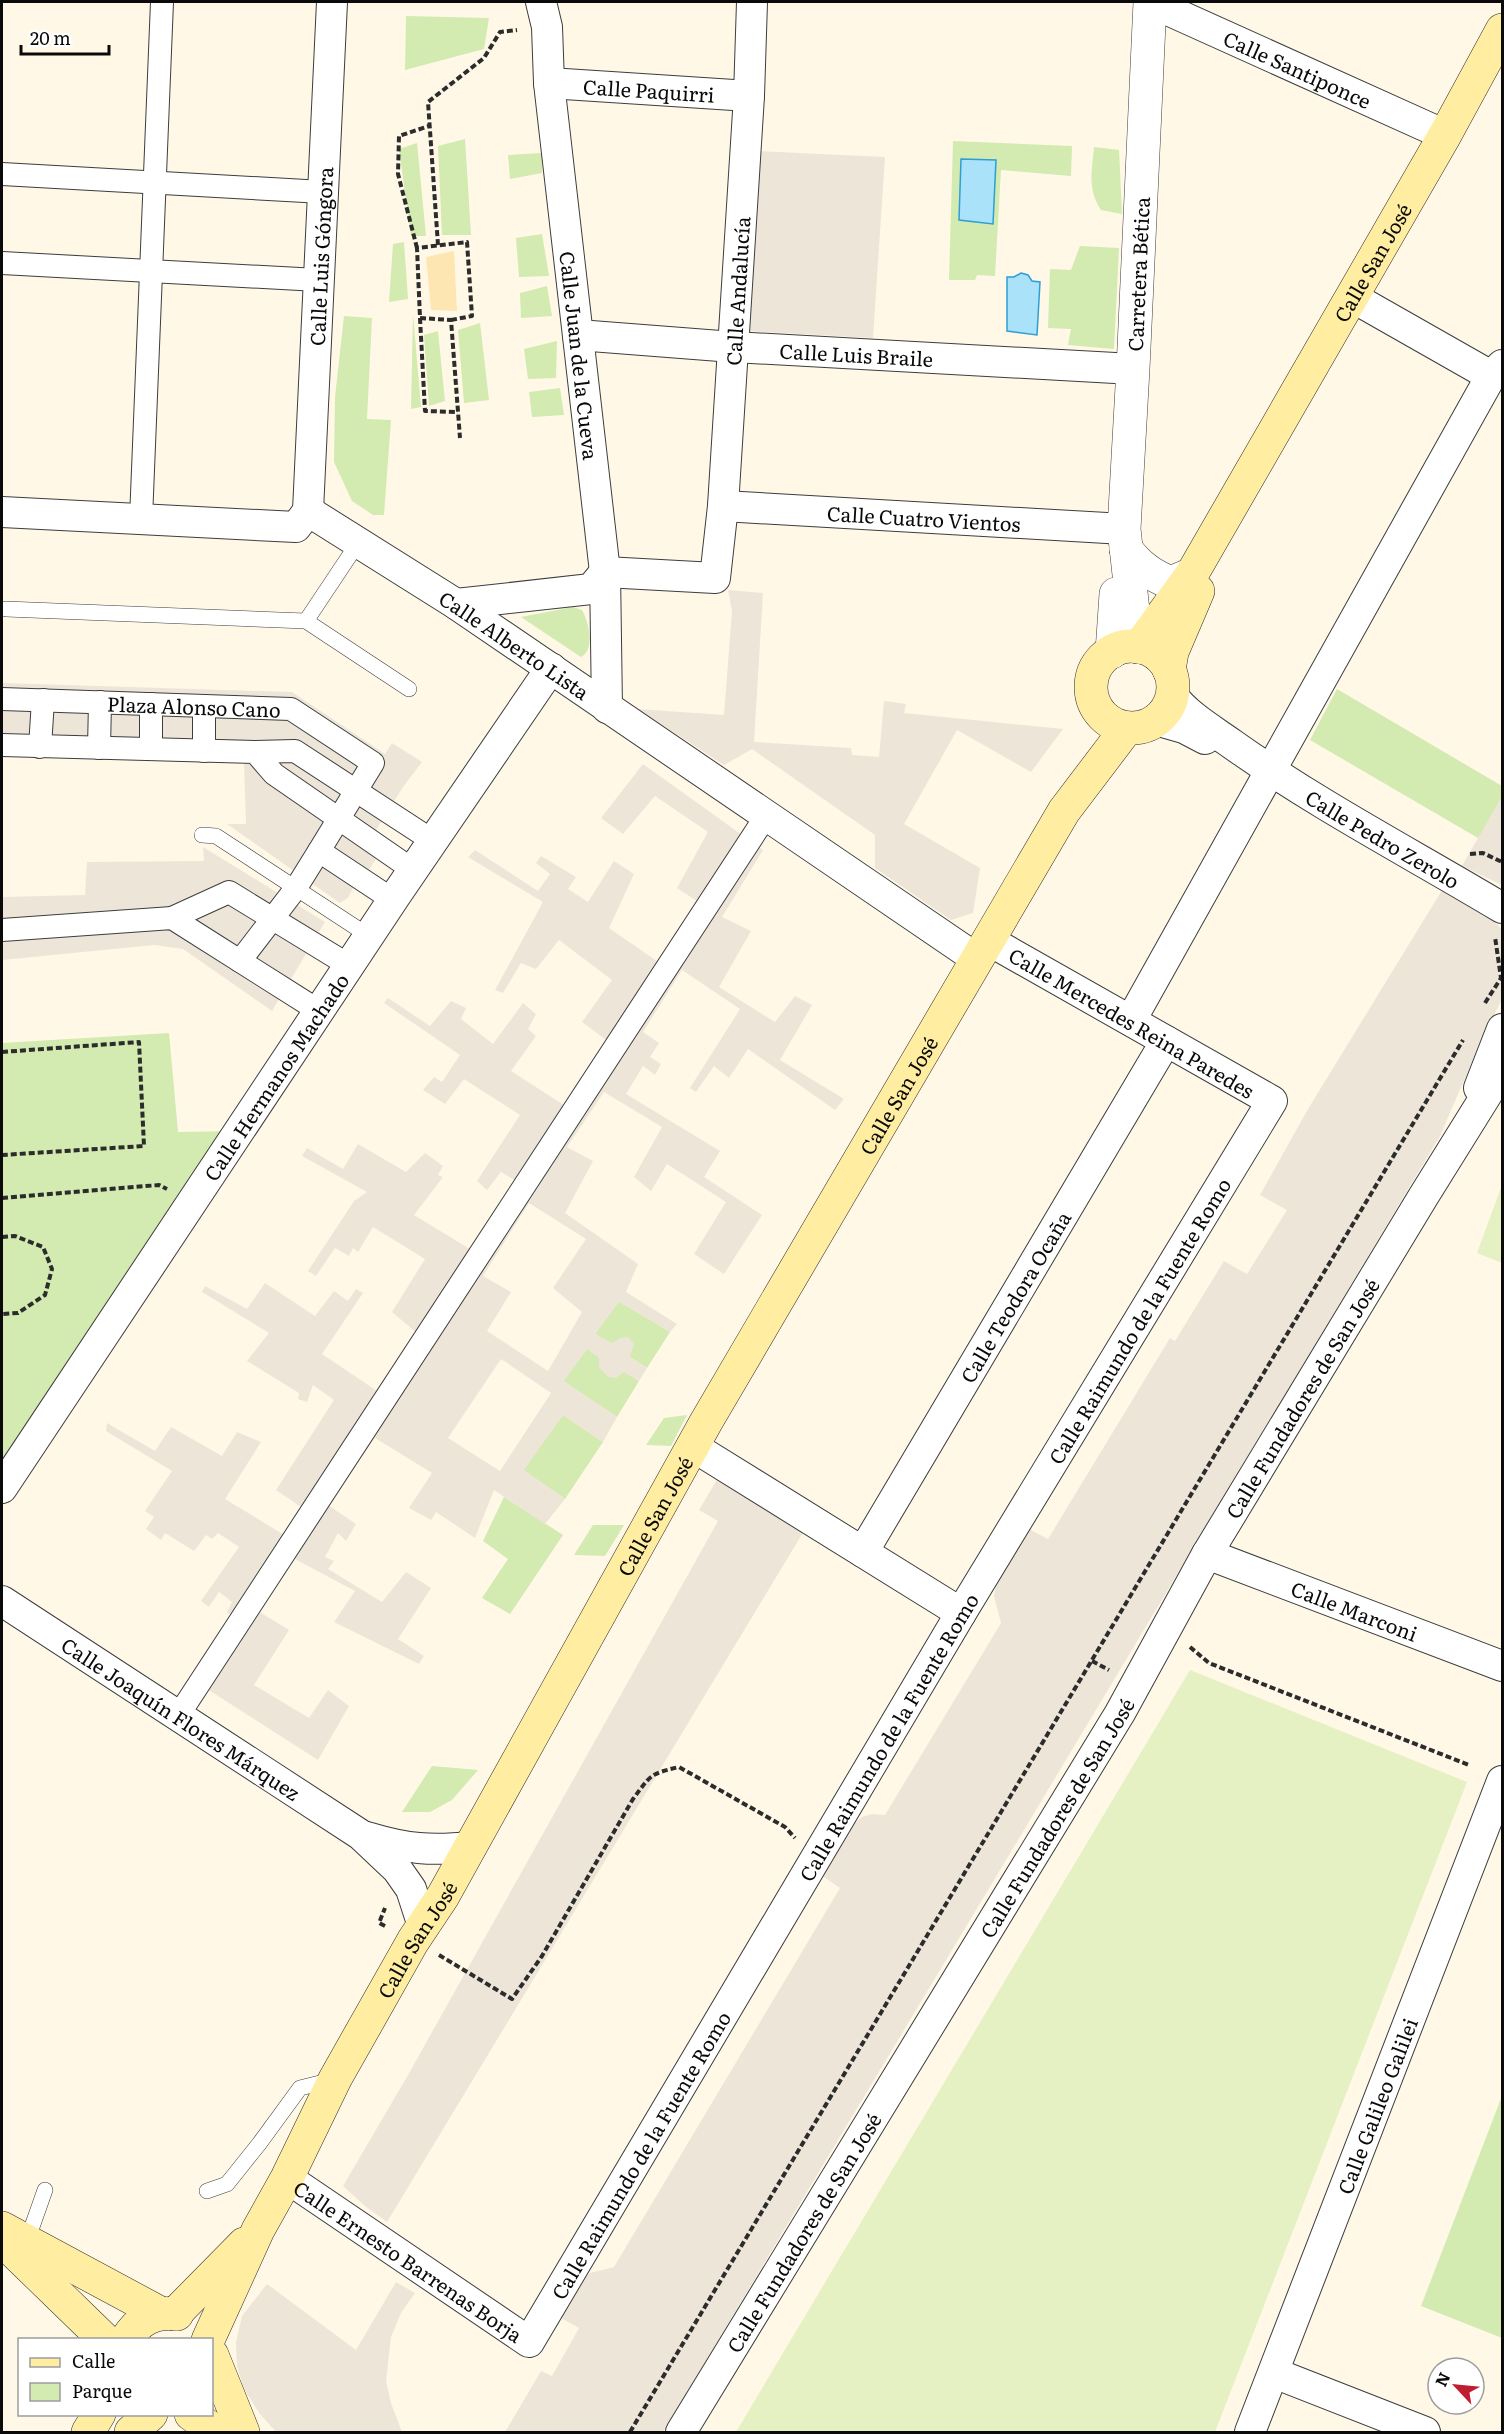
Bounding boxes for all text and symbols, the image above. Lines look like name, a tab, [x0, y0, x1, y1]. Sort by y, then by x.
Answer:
scale bar	[21, 18, 110, 56]
street label: Calle Santiponce	[1219, 22, 1376, 115]
text: 20 m	[30, 24, 71, 51]
street label: Calle Paquirri	[582, 70, 716, 109]
street label: Calle Luis Góngora	[301, 166, 339, 347]
street label: Carretera Bética	[1119, 196, 1156, 352]
street label: Calle San José	[1325, 197, 1418, 327]
street label: Calle Andalucía	[717, 215, 756, 366]
street label: Calle Juan de la Cueva	[553, 249, 607, 462]
street label: Calle Luis Braile	[779, 335, 934, 373]
street label: Calle Cuatro Vientos	[826, 497, 1021, 538]
street label: Calle Alberto Lista	[434, 582, 596, 706]
street label: Plaza Alonso Cano	[106, 688, 281, 724]
street label: Calle Pedro Zerolo	[1300, 781, 1466, 895]
street label: Calle Mercedes Reina Paredes	[1004, 939, 1260, 1105]
street label: Calle Hermanos Machado	[195, 967, 355, 1186]
street label: Calle San José	[851, 1030, 944, 1160]
street label: Calle Raimundo de la Fuente Romo	[1040, 1171, 1237, 1469]
street label: Calle Teodora Ocaña	[952, 1205, 1077, 1388]
street label: Calle Fundadores de San José	[1217, 1272, 1386, 1524]
street label: Calle San José	[609, 1450, 699, 1581]
street label: Calle Marconi	[1287, 1572, 1423, 1648]
street label: Calle Raimundo de la Fuente Romo	[791, 1587, 985, 1886]
street label: Calle Joaquín Flores Márquez	[56, 1629, 307, 1807]
street label: Calle Fundadores de San José	[971, 1692, 1141, 1943]
street label: Calle San José	[369, 1875, 464, 2004]
street label: Calle Raimundo de la Fuente Romo	[543, 2005, 737, 2305]
street label: Calle Galileo Galilei	[1329, 2013, 1424, 2198]
street label: Calle Fundadores de San José	[718, 2107, 888, 2358]
street label: Calle Ernesto Barrenas Borja	[288, 2172, 529, 2349]
legend	[18, 2338, 213, 2416]
text: Calle	[72, 2347, 115, 2374]
north arrow	[1426, 2356, 1486, 2416]
text: N	[1428, 2368, 1455, 2390]
text: Parque	[72, 2377, 132, 2404]

